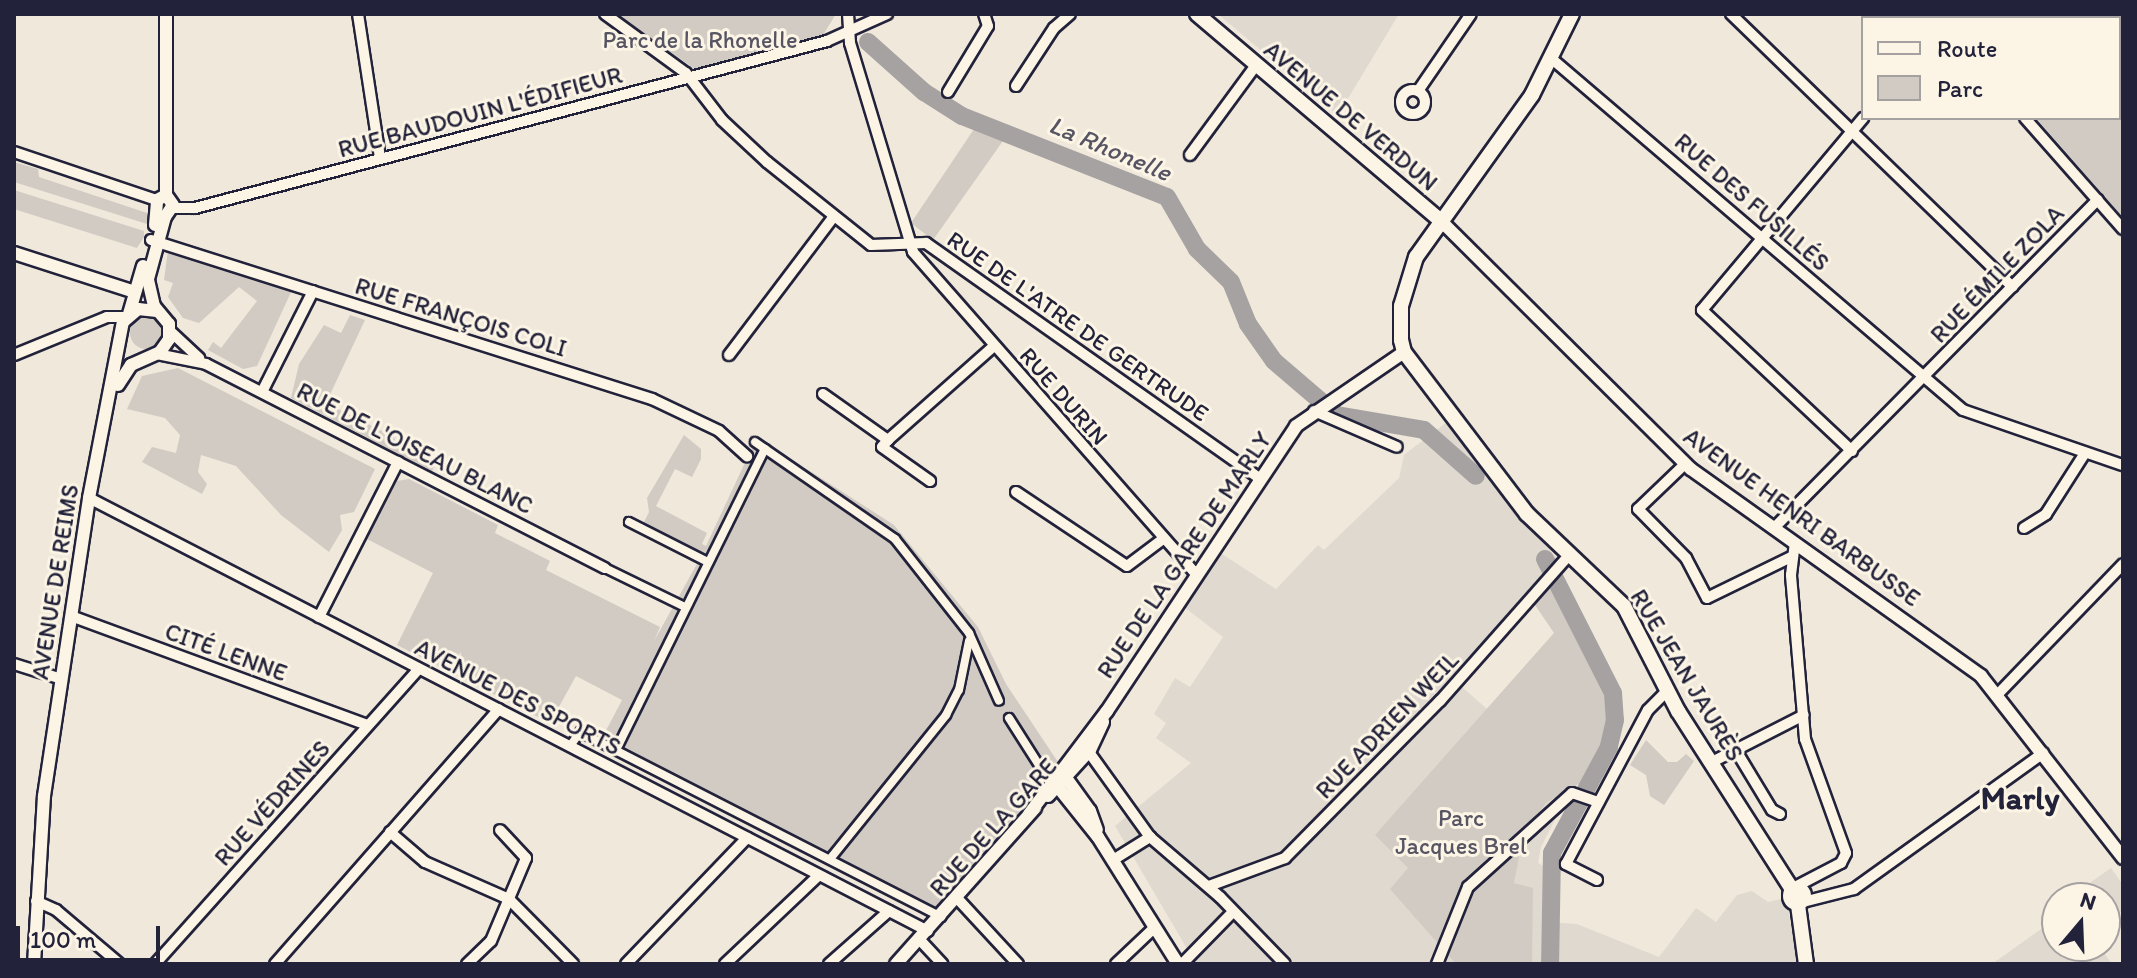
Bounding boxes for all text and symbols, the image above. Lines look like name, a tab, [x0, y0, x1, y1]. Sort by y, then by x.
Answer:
legend	[1861, 16, 2121, 120]
park label: Parc de la Rhonelle	[603, 26, 797, 54]
text: Route	[1937, 34, 1997, 63]
street label: AVENUE DE VERDUN	[1258, 35, 1444, 197]
street label: RUE BAUDOUIN L'ÉDIFIEUR	[337, 61, 623, 163]
text: Parc	[1937, 74, 1983, 103]
water label: La Rhonelle	[1045, 109, 1175, 189]
street label: RUE DES FUSILLÉS	[1669, 127, 1835, 277]
street label: RUE ÉMILE ZOLA	[1924, 199, 2070, 349]
street label: RUE DE L'ATRE DE GERTRUDE	[941, 224, 1215, 428]
street label: RUE FRANÇOIS COLI	[352, 271, 570, 363]
street label: RUE DURIN	[1014, 342, 1114, 450]
street label: RUE DE L'OISEAU BLANC	[292, 376, 538, 520]
street label: AVENUE HENRI BARBUSSE	[1679, 422, 1925, 612]
street label: RUE DE LA GARE DE MARLY	[1091, 426, 1277, 684]
street label: AVENUE DE REIMS	[26, 484, 84, 680]
street label: RUE JEAN JAURÈS	[1624, 584, 1750, 766]
street label: CITÉ LENNE	[161, 617, 291, 687]
street label: AVENUE DES SPORTS	[410, 633, 626, 761]
street label: RUE ADRIEN WEIL	[1311, 647, 1463, 803]
street label: RUE VÉDRINES	[208, 734, 336, 872]
street label: RUE DE LA GARE	[923, 752, 1063, 902]
district label: Marly	[1981, 779, 2059, 817]
park label: Parc Jacques Brel	[1395, 804, 1527, 860]
north arrow	[2041, 882, 2121, 962]
text: N	[2077, 886, 2100, 916]
scale bar	[20, 910, 164, 960]
text: 100 m	[30, 925, 96, 954]

